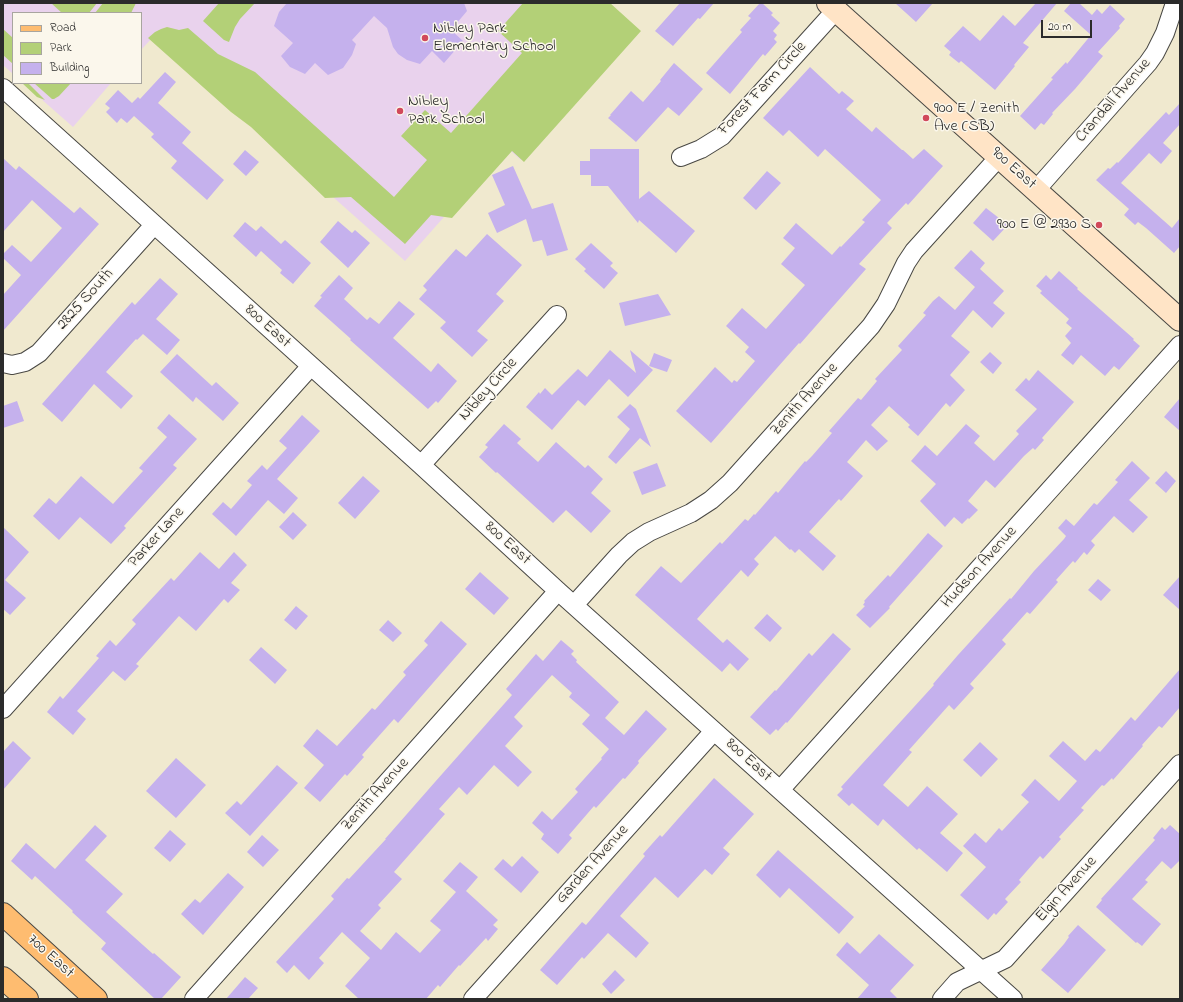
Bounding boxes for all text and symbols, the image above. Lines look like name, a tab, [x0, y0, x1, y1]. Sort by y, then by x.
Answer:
legend	[12, 12, 142, 84]
scale bar	[1043, 12, 1094, 38]
text: 20 m	[1048, 18, 1071, 36]
text: Road	[50, 19, 76, 37]
place label: Nibley Park Elementary School	[433, 19, 556, 57]
marker: Nibley Park Elementary School	[420, 33, 430, 43]
street label: Forest Farm Circle	[715, 38, 811, 140]
text: Park	[50, 39, 72, 57]
street label: Crandall Avenue	[1072, 55, 1156, 147]
text: Building	[50, 59, 89, 77]
place label: Nibley Park School	[408, 92, 485, 130]
place label: 900 E / Zenith Ave (SB)	[934, 99, 1019, 137]
marker: Nibley Park School	[395, 106, 405, 116]
marker: 900 E / Zenith Ave (SB)	[921, 113, 931, 123]
street label: 900 East	[986, 144, 1040, 194]
place label: 900 E @ 2930 S	[997, 215, 1091, 235]
marker: 900 E @ 2930 S	[1094, 220, 1104, 230]
street label: 2825 South	[54, 265, 118, 335]
street label: 800 East	[240, 301, 294, 353]
street label: Nibley Circle	[456, 355, 522, 425]
street label: Zenith Avenue	[767, 359, 843, 441]
street label: Parker Lane	[125, 504, 189, 572]
street label: 800 East	[480, 518, 534, 570]
street label: Hudson Avenue	[938, 523, 1022, 613]
street label: 800 East	[721, 735, 775, 787]
street label: Zenith Avenue	[338, 754, 414, 836]
street label: Garden Avenue	[553, 822, 633, 908]
street label: Elgin Avenue	[1032, 853, 1102, 927]
street label: 700 East	[23, 931, 77, 983]

